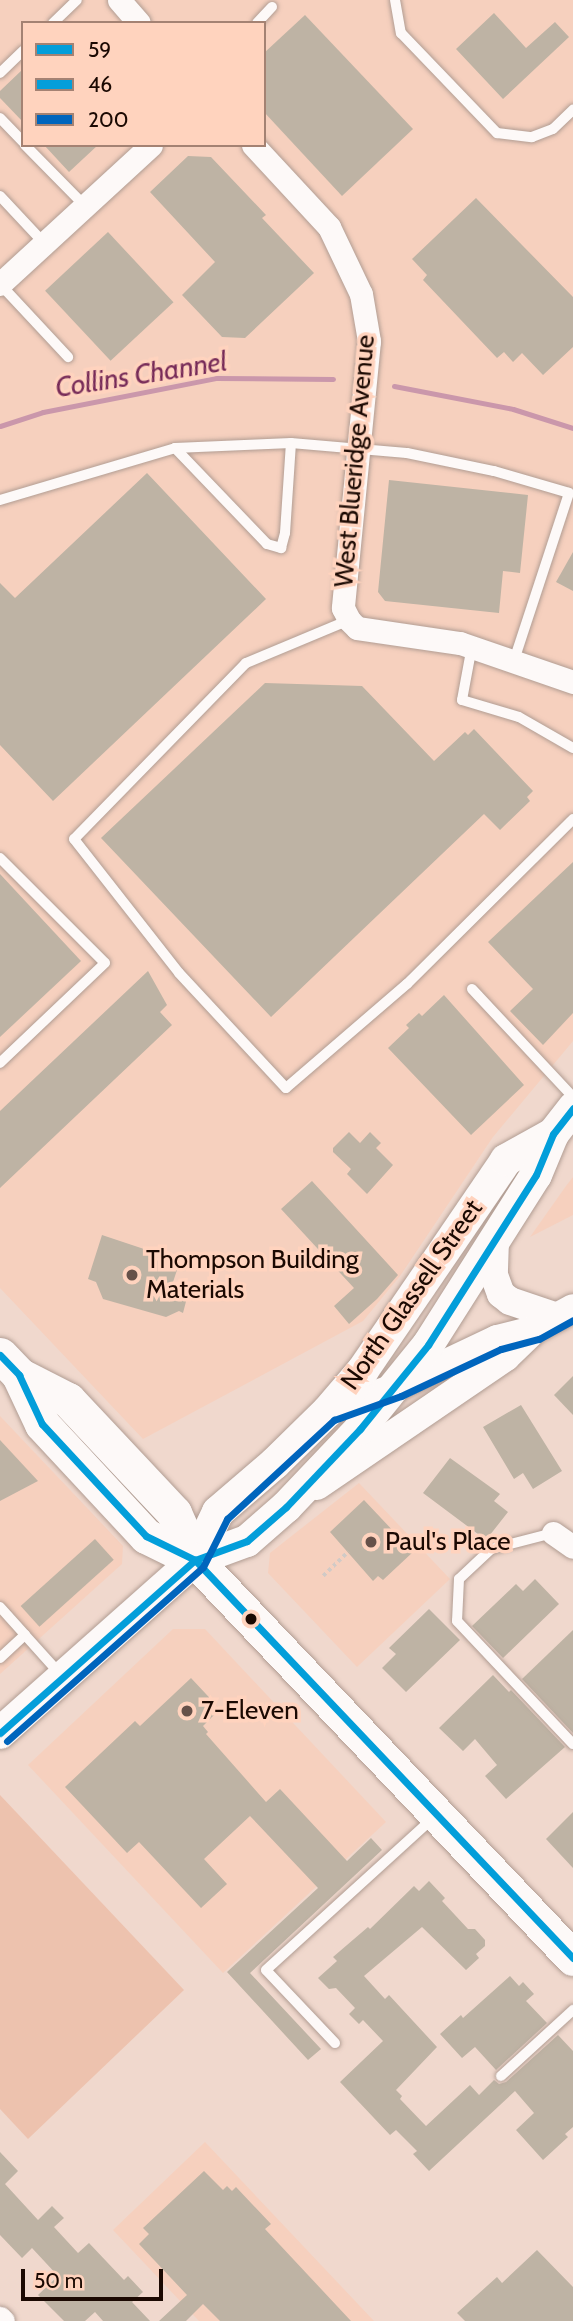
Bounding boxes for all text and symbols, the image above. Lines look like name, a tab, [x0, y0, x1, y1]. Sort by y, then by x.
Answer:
legend	[21, 21, 266, 147]
text: 59	[88, 37, 111, 62]
text: 46	[88, 72, 112, 97]
text: 200	[88, 107, 128, 132]
street label: West Blueridge Avenue	[328, 333, 382, 589]
water label: Collins Channel	[53, 344, 229, 404]
street label: North Glassell Street	[335, 1194, 489, 1396]
place label: Thompson Building Materials	[146, 1244, 359, 1306]
marker: Thompson Building Materials	[124, 1267, 140, 1283]
place label: Paul's Place	[385, 1526, 511, 1558]
marker: Paul's Place	[363, 1534, 379, 1550]
unlabelled marker	[244, 1612, 258, 1626]
place label: 7-Eleven	[201, 1695, 299, 1727]
marker: 7-Eleven	[179, 1703, 195, 1719]
scale bar	[24, 2254, 166, 2298]
text: 50 m	[34, 2268, 83, 2293]

